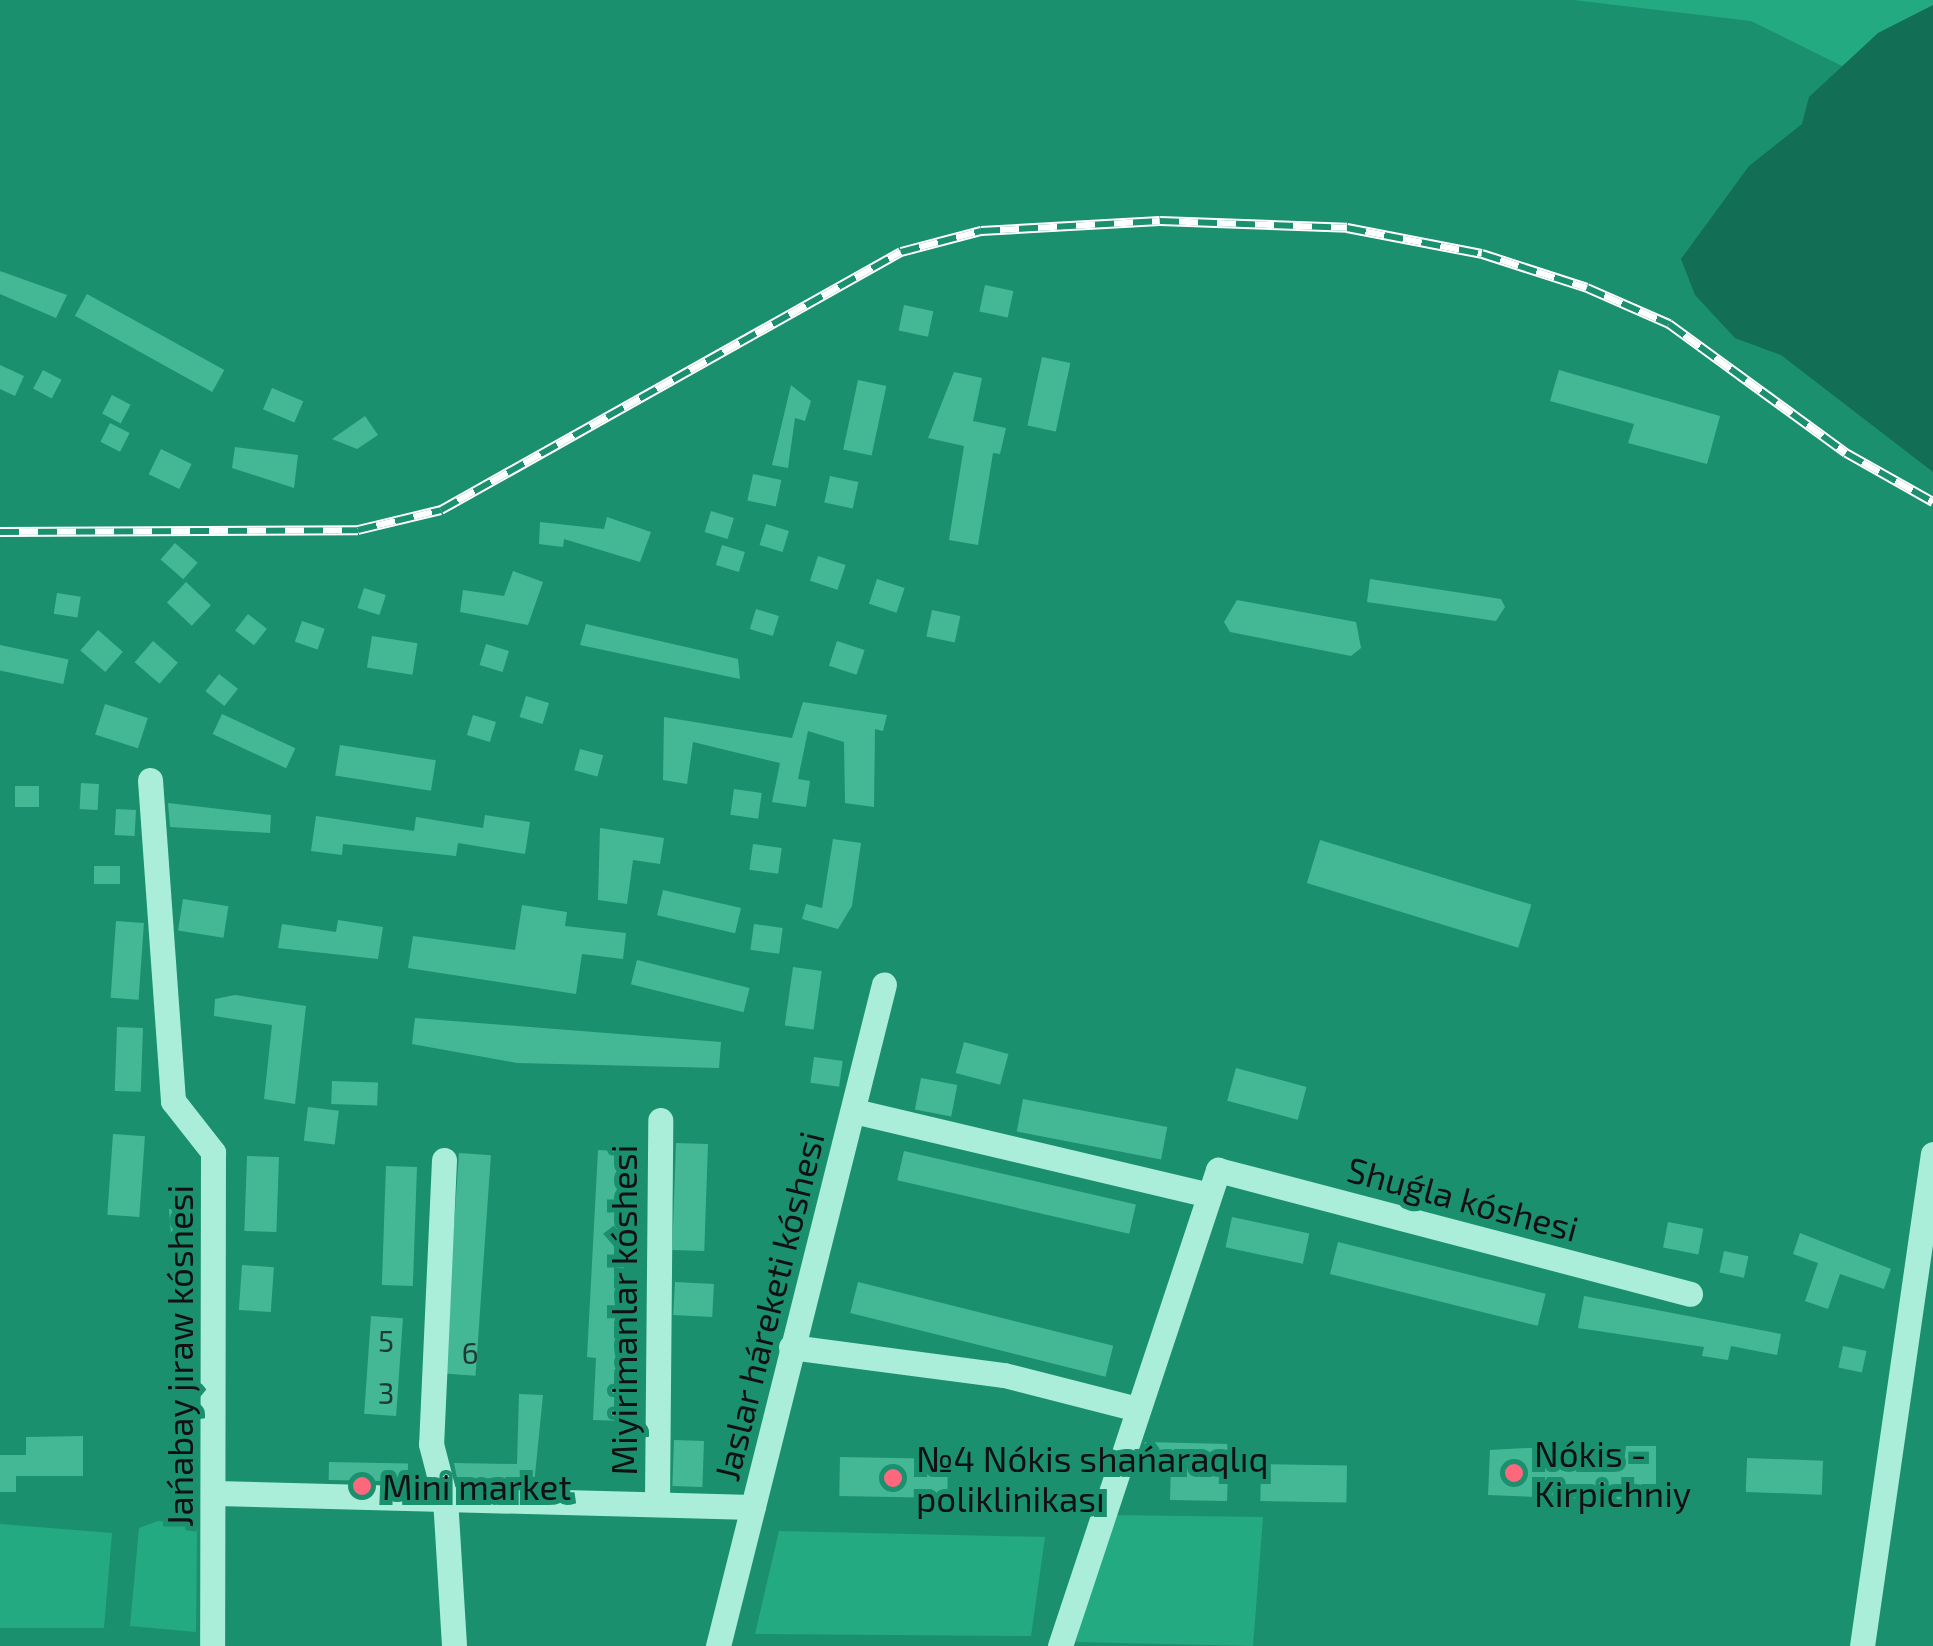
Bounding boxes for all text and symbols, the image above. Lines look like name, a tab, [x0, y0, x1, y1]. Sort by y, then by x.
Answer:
street label: Jaslar háreketi kóshesi	[704, 1127, 832, 1485]
street label: Miyirimanlar kóshesi	[602, 1144, 644, 1476]
street label: Shuǵla kóshesi	[1343, 1147, 1583, 1249]
street label: Jańabay jıraw kóshesi	[158, 1184, 200, 1528]
house number: 5	[378, 1322, 394, 1358]
house number: 6	[461, 1334, 479, 1370]
house number: 3	[378, 1374, 394, 1410]
place label: Nókis - Kirpichniy	[1534, 1432, 1691, 1514]
place label: №4 Nókis shańaraqlıq poliklinikası	[916, 1437, 1268, 1519]
marker: Nókis - Kirpichniy	[1503, 1462, 1525, 1484]
place label: Mini market	[382, 1465, 572, 1507]
marker: №4 Nókis shańaraqlıq poliklinikası	[880, 1465, 906, 1491]
marker: Mini market	[351, 1475, 373, 1497]

